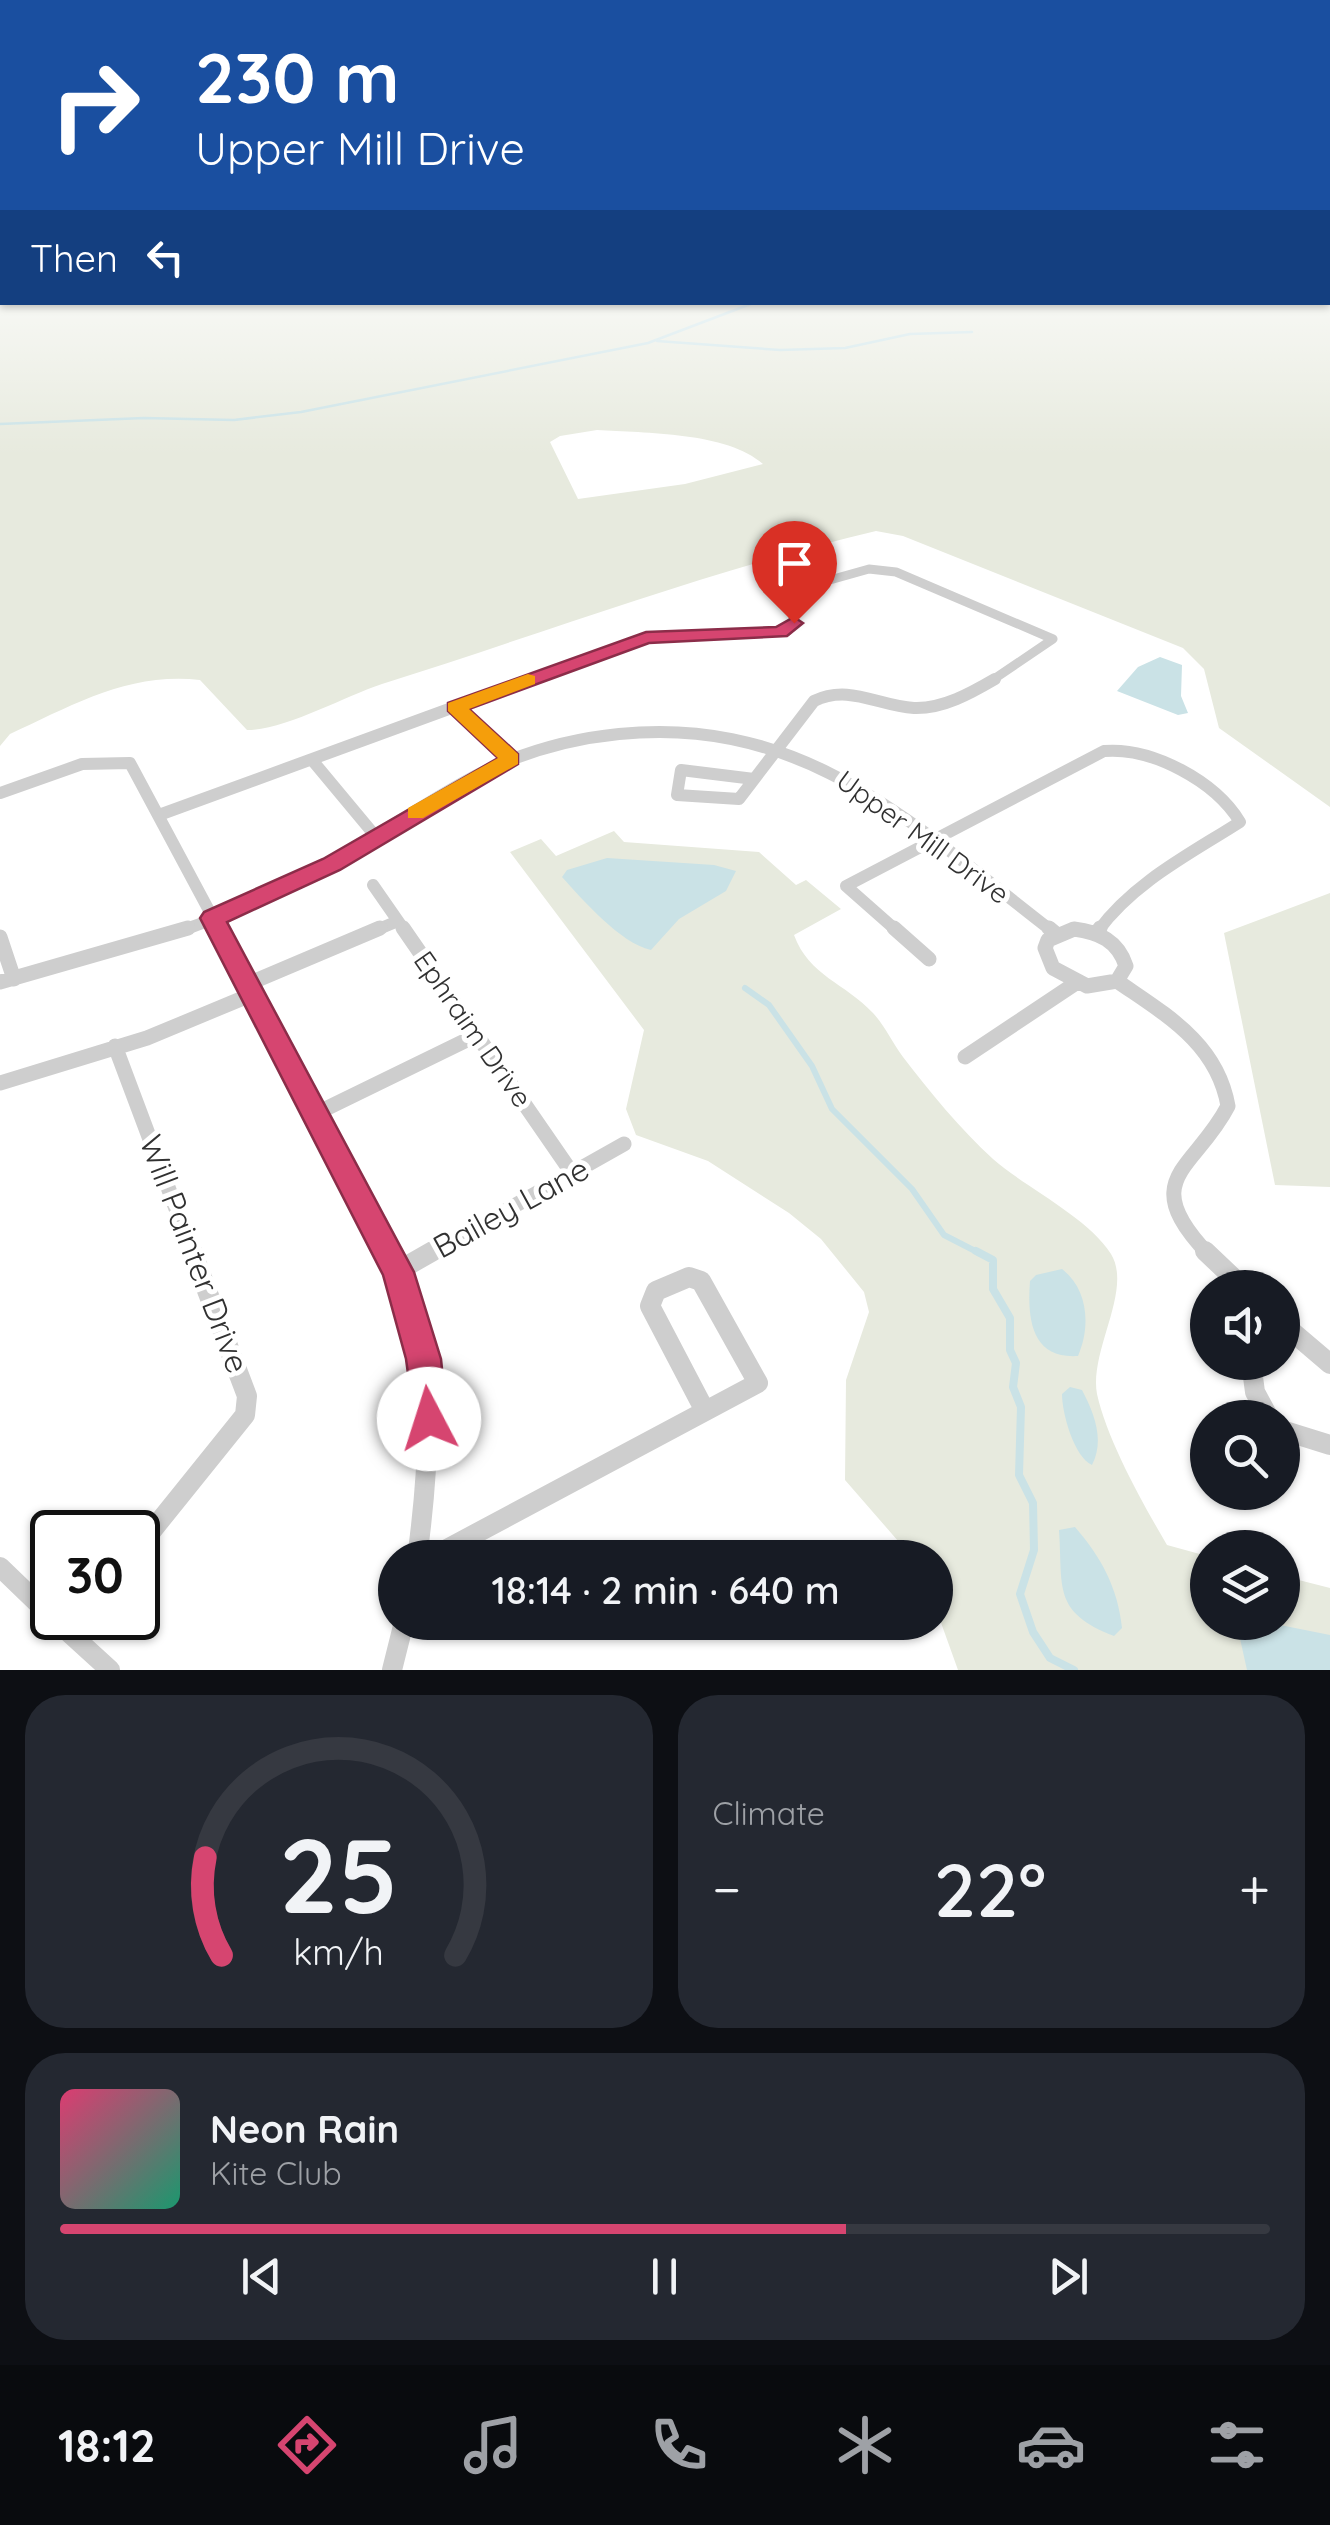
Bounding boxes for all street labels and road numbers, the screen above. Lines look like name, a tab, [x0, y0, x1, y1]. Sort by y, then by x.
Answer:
street label: Upper Mill Drive	[830, 762, 1017, 911]
street label: Ephraim Drive	[407, 944, 540, 1114]
street label: Will Painter Drive	[131, 1129, 259, 1378]
street label: Bailey Lane	[426, 1148, 595, 1266]

